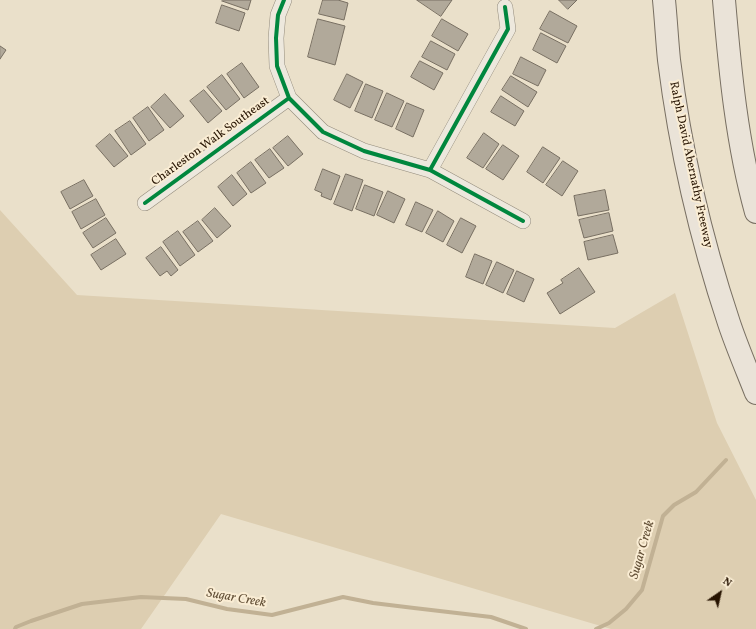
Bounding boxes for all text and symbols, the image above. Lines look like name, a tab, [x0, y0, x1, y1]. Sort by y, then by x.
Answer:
street label: Ralph David Abernathy Freeway	[665, 80, 715, 250]
street label: Charleston Walk Southeast	[149, 94, 273, 190]
water label: Sugar Creek	[627, 519, 659, 581]
north arrow	[700, 573, 740, 613]
text: N	[719, 574, 735, 591]
water label: Sugar Creek	[205, 586, 267, 612]

